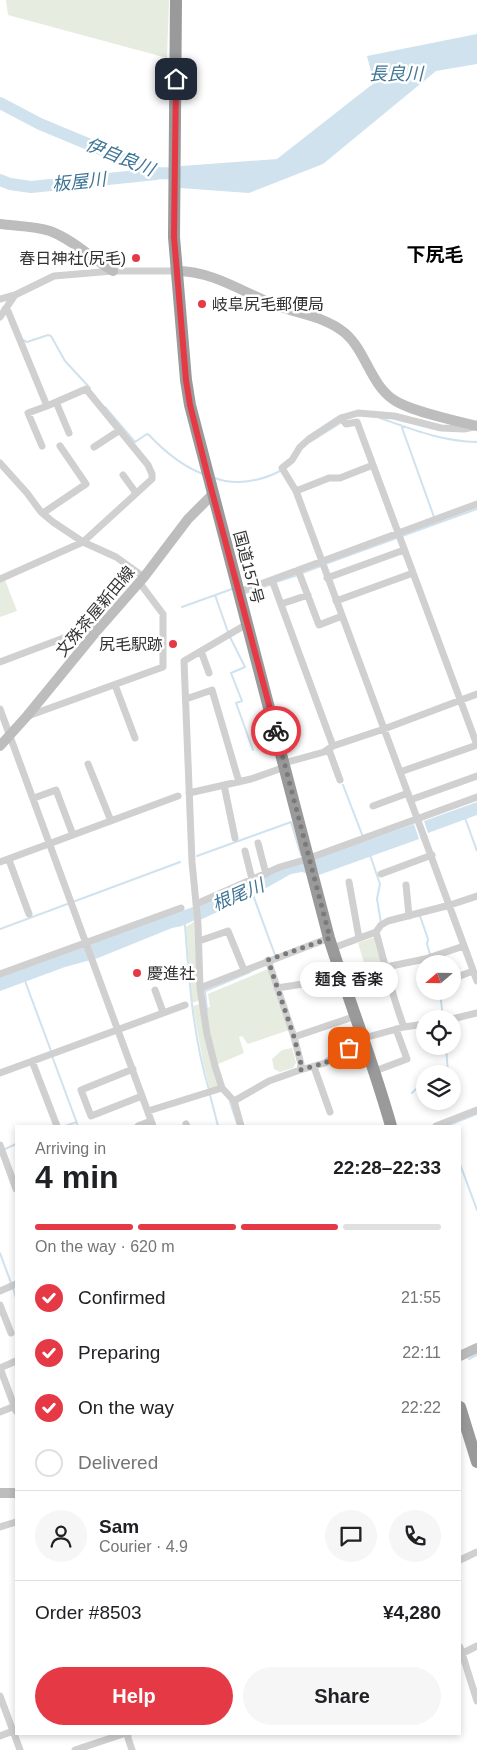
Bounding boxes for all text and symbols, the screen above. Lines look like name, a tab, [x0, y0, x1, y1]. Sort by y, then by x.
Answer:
pin	[155, 58, 197, 100]
water label: 長良川	[369, 64, 425, 84]
icon: home	[162, 65, 190, 93]
water label: 伊自良川	[83, 134, 159, 181]
water label: 板屋川	[51, 169, 109, 195]
district label: 下尻毛	[406, 244, 464, 265]
place label: 春日神社(尻毛)	[19, 250, 126, 267]
marker: 春日神社(尻毛)	[130, 252, 142, 264]
place label: 岐阜尻毛郵便局	[212, 296, 324, 313]
marker: 岐阜尻毛郵便局	[196, 298, 208, 310]
street label: 国道157号	[231, 529, 266, 605]
street label: 文殊茶屋新田線	[53, 563, 138, 660]
place label: 尻毛駅跡	[99, 636, 163, 653]
marker: 尻毛駅跡	[167, 638, 179, 650]
courier	[251, 706, 301, 756]
icon: bike	[262, 717, 290, 745]
water label: 根尾川	[209, 874, 269, 915]
north arrow	[416, 955, 461, 1000]
map controls	[416, 955, 461, 1110]
callout: 麺食 香楽	[300, 963, 398, 998]
place label: 慶進社	[147, 965, 195, 982]
marker: 慶進社	[131, 967, 143, 979]
text: 麺食 香楽	[315, 971, 383, 988]
button: locate	[416, 1010, 461, 1055]
pin	[328, 1027, 370, 1069]
icon: bag	[335, 1034, 363, 1062]
button: layers	[416, 1065, 461, 1110]
text: Arriving in	[35, 1140, 106, 1157]
text: 22:28–22:33	[333, 1157, 441, 1178]
text: 4 min	[35, 1159, 119, 1195]
text: On the way · 620 m	[35, 1238, 175, 1255]
icon: check	[35, 1284, 63, 1312]
text: Confirmed	[78, 1287, 166, 1308]
text: 21:55	[401, 1289, 441, 1306]
icon: check	[35, 1339, 63, 1367]
text: Preparing	[78, 1342, 160, 1363]
text: 22:11	[402, 1344, 441, 1361]
icon: check	[35, 1394, 63, 1422]
text: On the way	[78, 1397, 174, 1418]
text: 22:22	[401, 1399, 441, 1416]
text: Delivered	[78, 1452, 158, 1473]
button: person	[35, 1510, 87, 1562]
button: chat	[325, 1510, 377, 1562]
button: phone	[389, 1510, 441, 1562]
text: Sam	[99, 1516, 139, 1537]
text: Courier · 4.9	[99, 1538, 188, 1555]
text: Order #8503	[35, 1602, 142, 1623]
text: ¥4,280	[383, 1602, 441, 1623]
button: Help	[35, 1667, 233, 1725]
button: Share	[243, 1667, 441, 1725]

